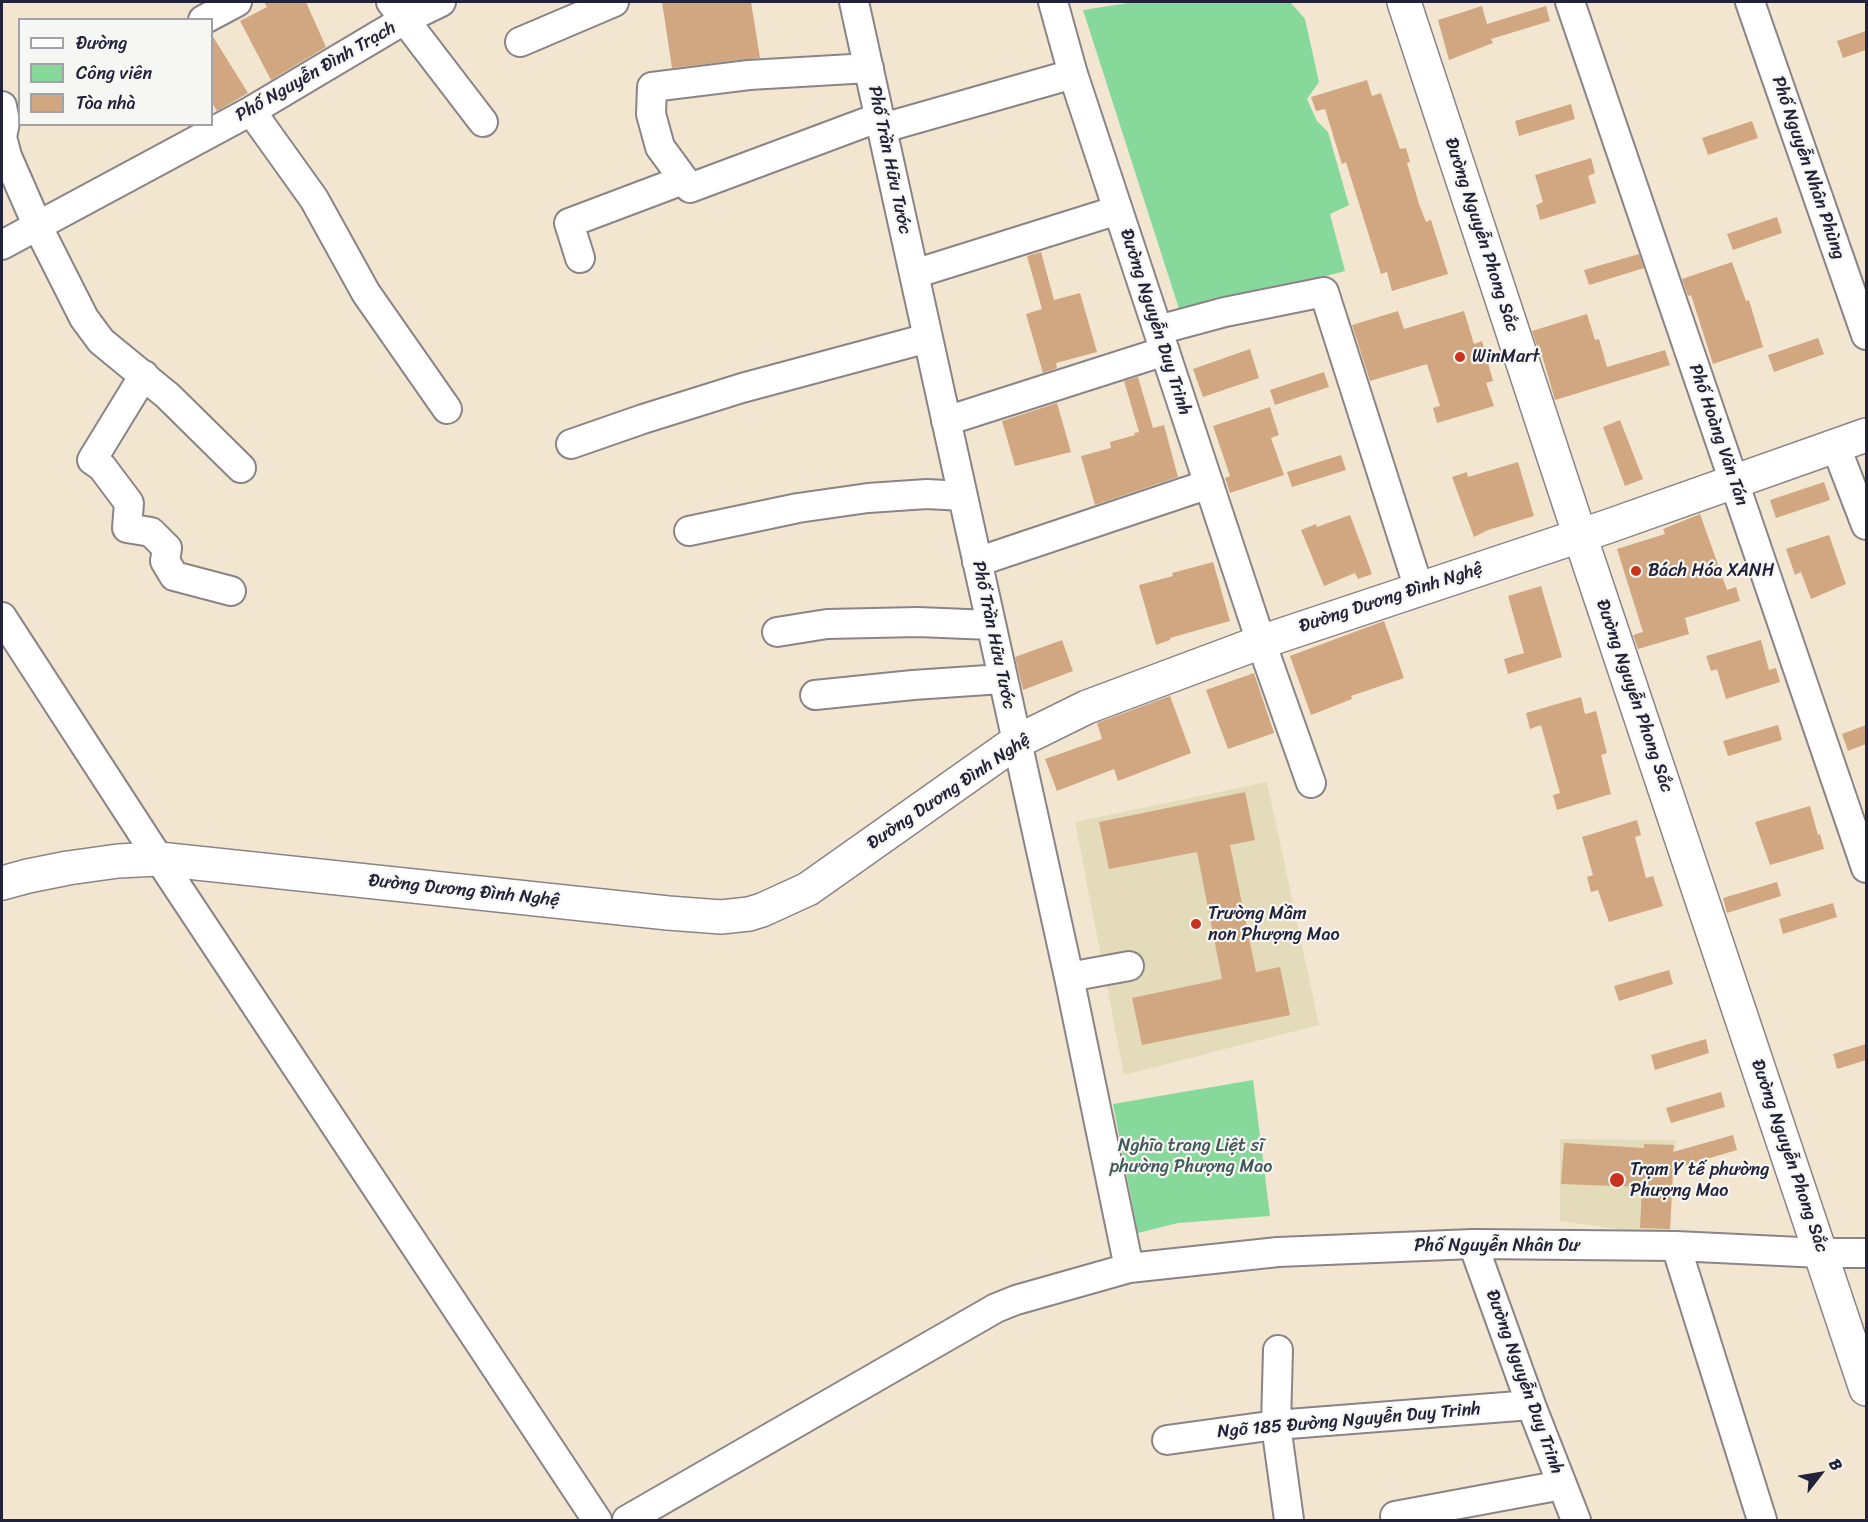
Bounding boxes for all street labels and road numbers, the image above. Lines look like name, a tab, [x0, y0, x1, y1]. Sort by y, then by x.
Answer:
street label: Phố Nguyễn Đình Trạch	[232, 17, 400, 127]
street label: Phố Nguyễn Nhân Phùng	[1766, 73, 1850, 263]
street label: Phố Trần Hữu Tước	[863, 84, 915, 236]
street label: Đường Nguyễn Phong Sắc	[1439, 135, 1523, 335]
street label: Đường Nguyễn Duy Trinh	[1115, 226, 1195, 418]
street label: Phố Hoàng Văn Tán	[1684, 361, 1752, 509]
street label: Đường Dương Đình Nghệ	[1296, 558, 1486, 638]
street label: Phố Trần Hữu Tước	[967, 559, 1019, 711]
street label: Đường Nguyễn Phong Sắc	[1591, 597, 1677, 795]
street label: Đường Dương Đình Nghệ	[863, 729, 1035, 855]
street label: Đường Dương Đình Nghệ	[367, 870, 561, 912]
street label: Đường Nguyễn Phong Sắc	[1746, 1057, 1832, 1255]
street label: Phố Nguyễn Nhân Dư	[1414, 1235, 1580, 1257]
street label: Đường Nguyễn Duy Trinh	[1481, 1287, 1567, 1477]
street label: Ngõ 185 Đường Nguyễn Duy Trinh	[1216, 1399, 1482, 1443]

